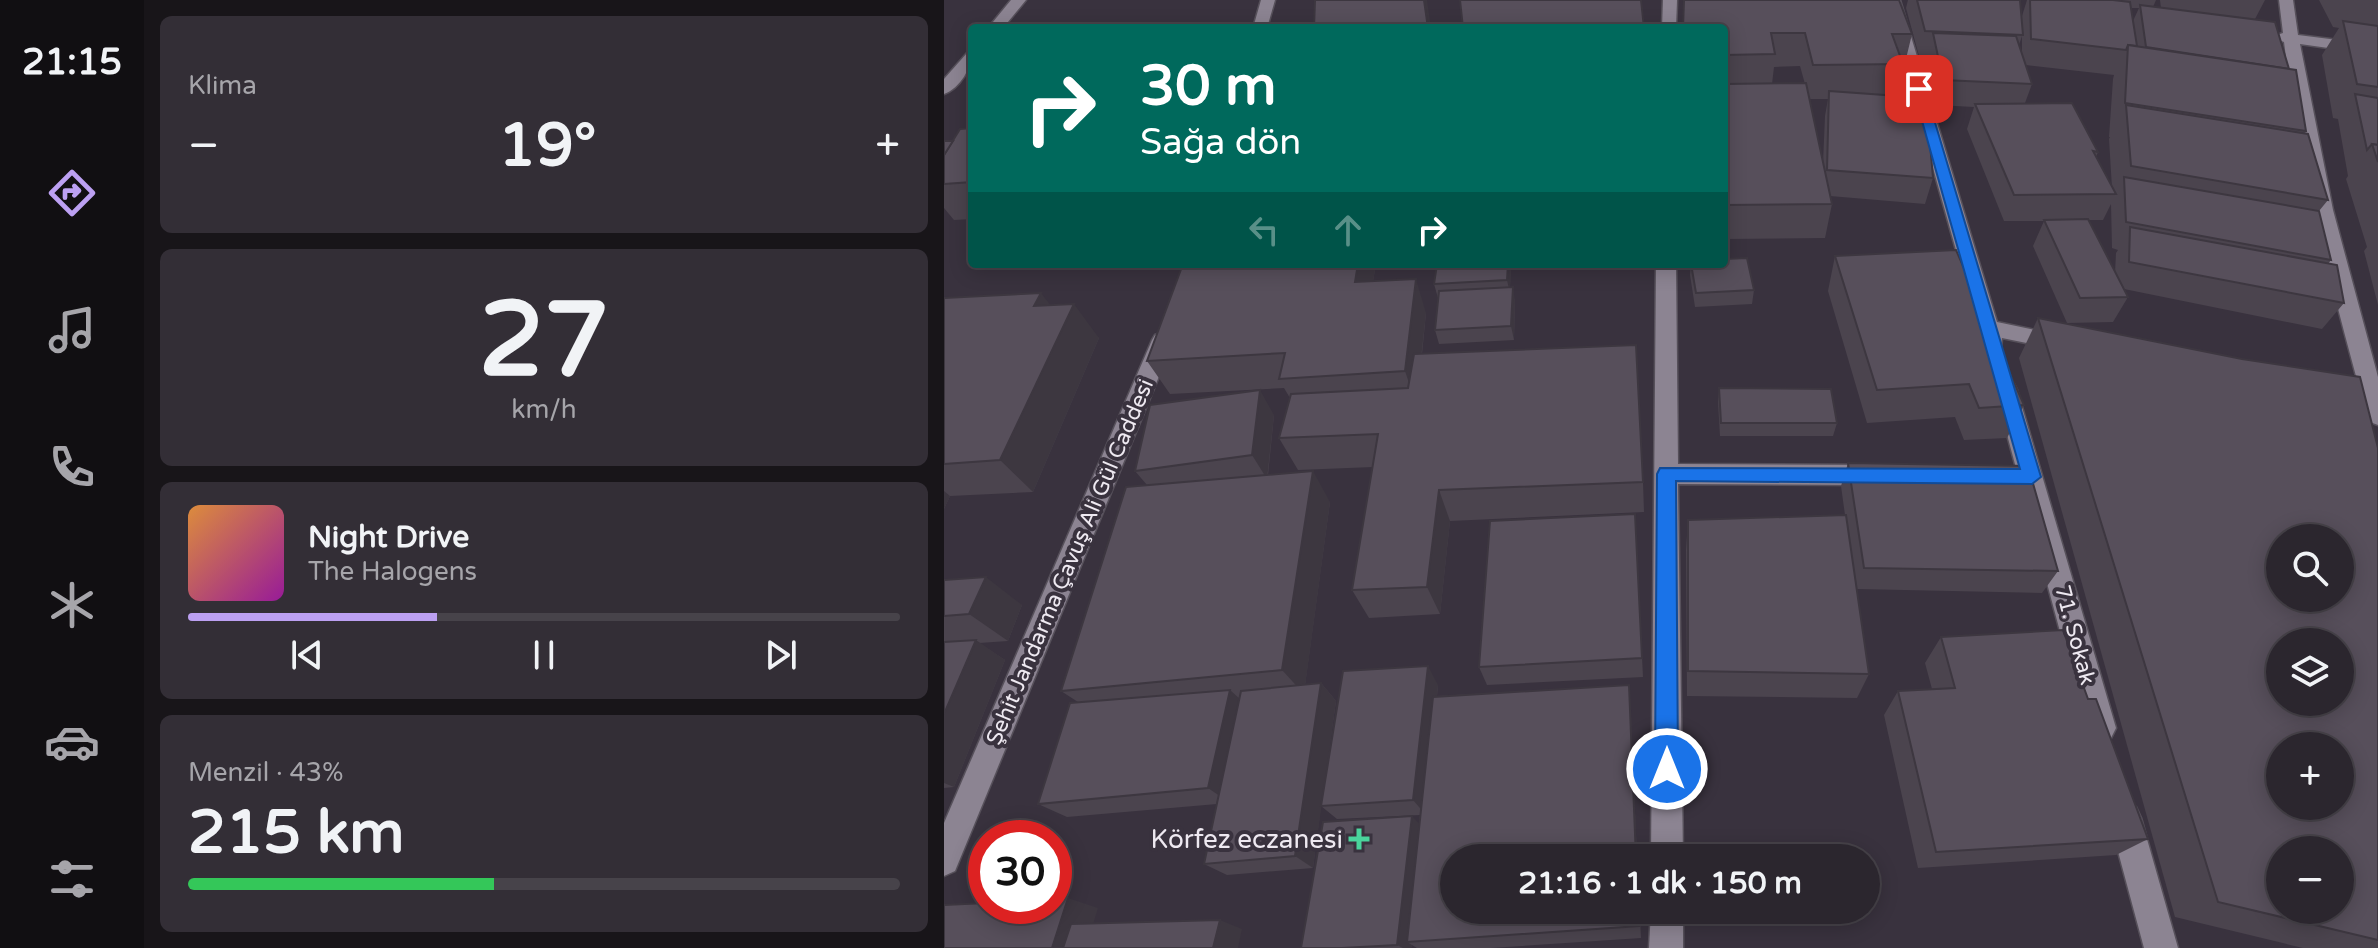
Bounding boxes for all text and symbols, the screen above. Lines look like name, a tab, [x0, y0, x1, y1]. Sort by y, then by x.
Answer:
text: 21:15	[22, 41, 122, 84]
text: 30 m	[1140, 53, 1276, 120]
pin	[1885, 55, 1953, 123]
icon: right	[1008, 56, 1112, 160]
icon: arrive	[1897, 67, 1941, 111]
text: Klima	[188, 70, 257, 101]
text: 19°	[498, 110, 596, 182]
text: −	[188, 120, 219, 173]
text: +	[875, 120, 900, 173]
text: Sağa dön	[1140, 121, 1301, 164]
icon: directions	[44, 165, 100, 221]
icon: left	[1242, 208, 1286, 252]
icon: ahead	[1326, 208, 1370, 252]
icon: right	[1410, 208, 1454, 252]
text: 27	[479, 279, 609, 404]
icon: music	[44, 302, 100, 358]
street label: Şehit Jandarma Çavuş Ali Gül Caddesi	[981, 375, 1159, 749]
text: km/h	[511, 394, 577, 425]
icon: phone	[44, 439, 100, 495]
text: Night Drive	[308, 519, 469, 556]
map controls	[2266, 524, 2354, 924]
button: search	[2266, 524, 2354, 612]
text: The Halogens	[308, 556, 477, 587]
icon: climate	[44, 577, 100, 633]
street label: 71. Sokak	[2049, 582, 2101, 688]
button: layers	[2266, 628, 2354, 716]
icon: previous	[285, 633, 329, 677]
icon: pause	[522, 633, 566, 677]
icon: next	[759, 633, 803, 677]
icon: car	[44, 714, 100, 770]
position arrow	[1625, 727, 1709, 811]
button: +	[2266, 732, 2354, 820]
text: Menzil · 43%	[188, 757, 343, 788]
text: 215 km	[188, 797, 404, 869]
speed limit sign: 30	[968, 820, 1072, 924]
place label: Körfez eczanesi	[1151, 824, 1343, 855]
marker: Körfez eczanesi	[1350, 830, 1368, 848]
button: −	[2266, 836, 2354, 924]
icon: filters	[44, 851, 100, 907]
text: 21:16 · 1 dk · 150 m	[1518, 865, 1802, 902]

